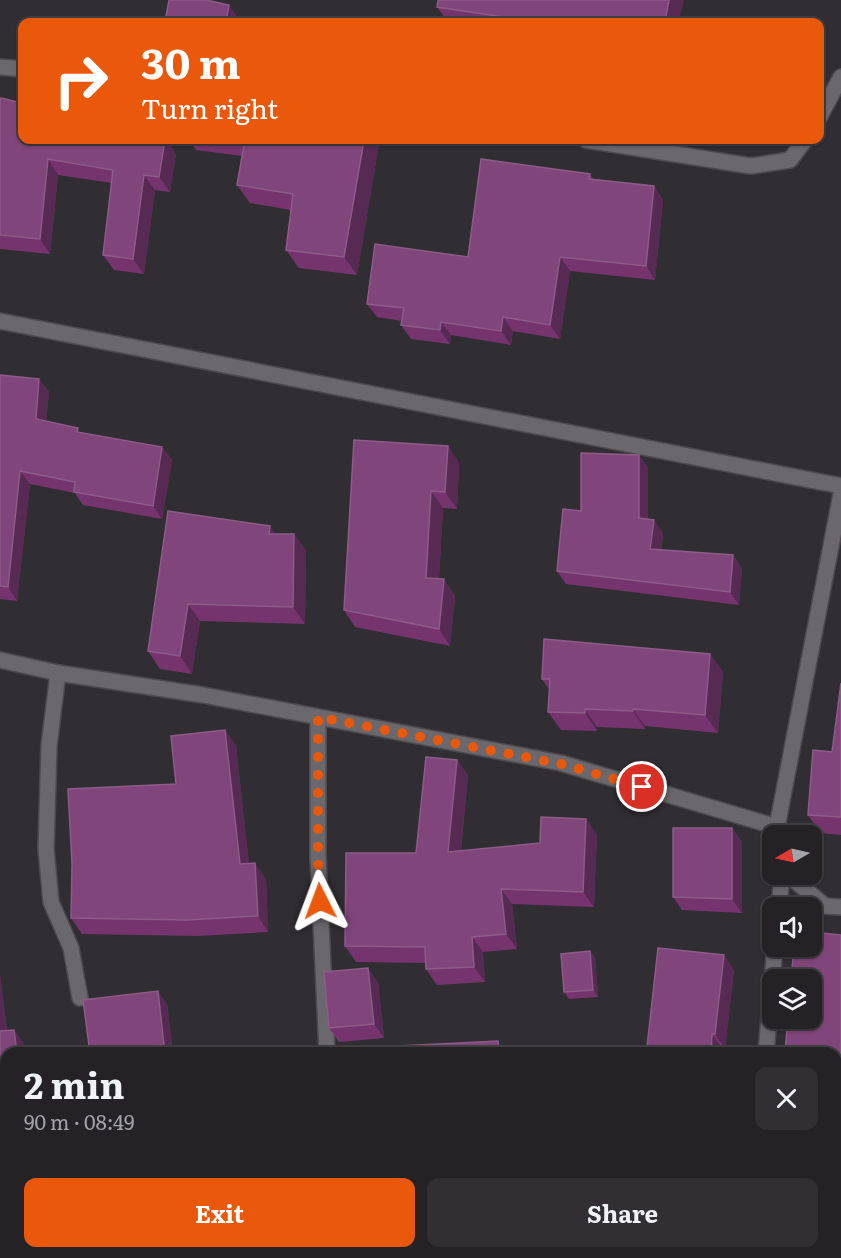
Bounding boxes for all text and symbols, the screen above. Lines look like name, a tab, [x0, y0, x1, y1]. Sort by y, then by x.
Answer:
text: 30 m	[141, 30, 241, 92]
icon: right	[42, 42, 120, 120]
text: Turn right	[141, 87, 278, 127]
pin	[616, 761, 667, 812]
icon: arrive	[625, 770, 658, 803]
north arrow	[762, 825, 822, 885]
map controls	[762, 825, 822, 1029]
position arrow	[288, 869, 352, 933]
button: sound	[762, 897, 822, 957]
button: layers	[762, 969, 822, 1029]
text: 2 min	[24, 1057, 125, 1110]
button: close	[755, 1067, 818, 1130]
text: 90 m · 08:49	[24, 1106, 134, 1136]
button: Exit	[24, 1178, 415, 1247]
button: Share	[427, 1178, 818, 1247]

